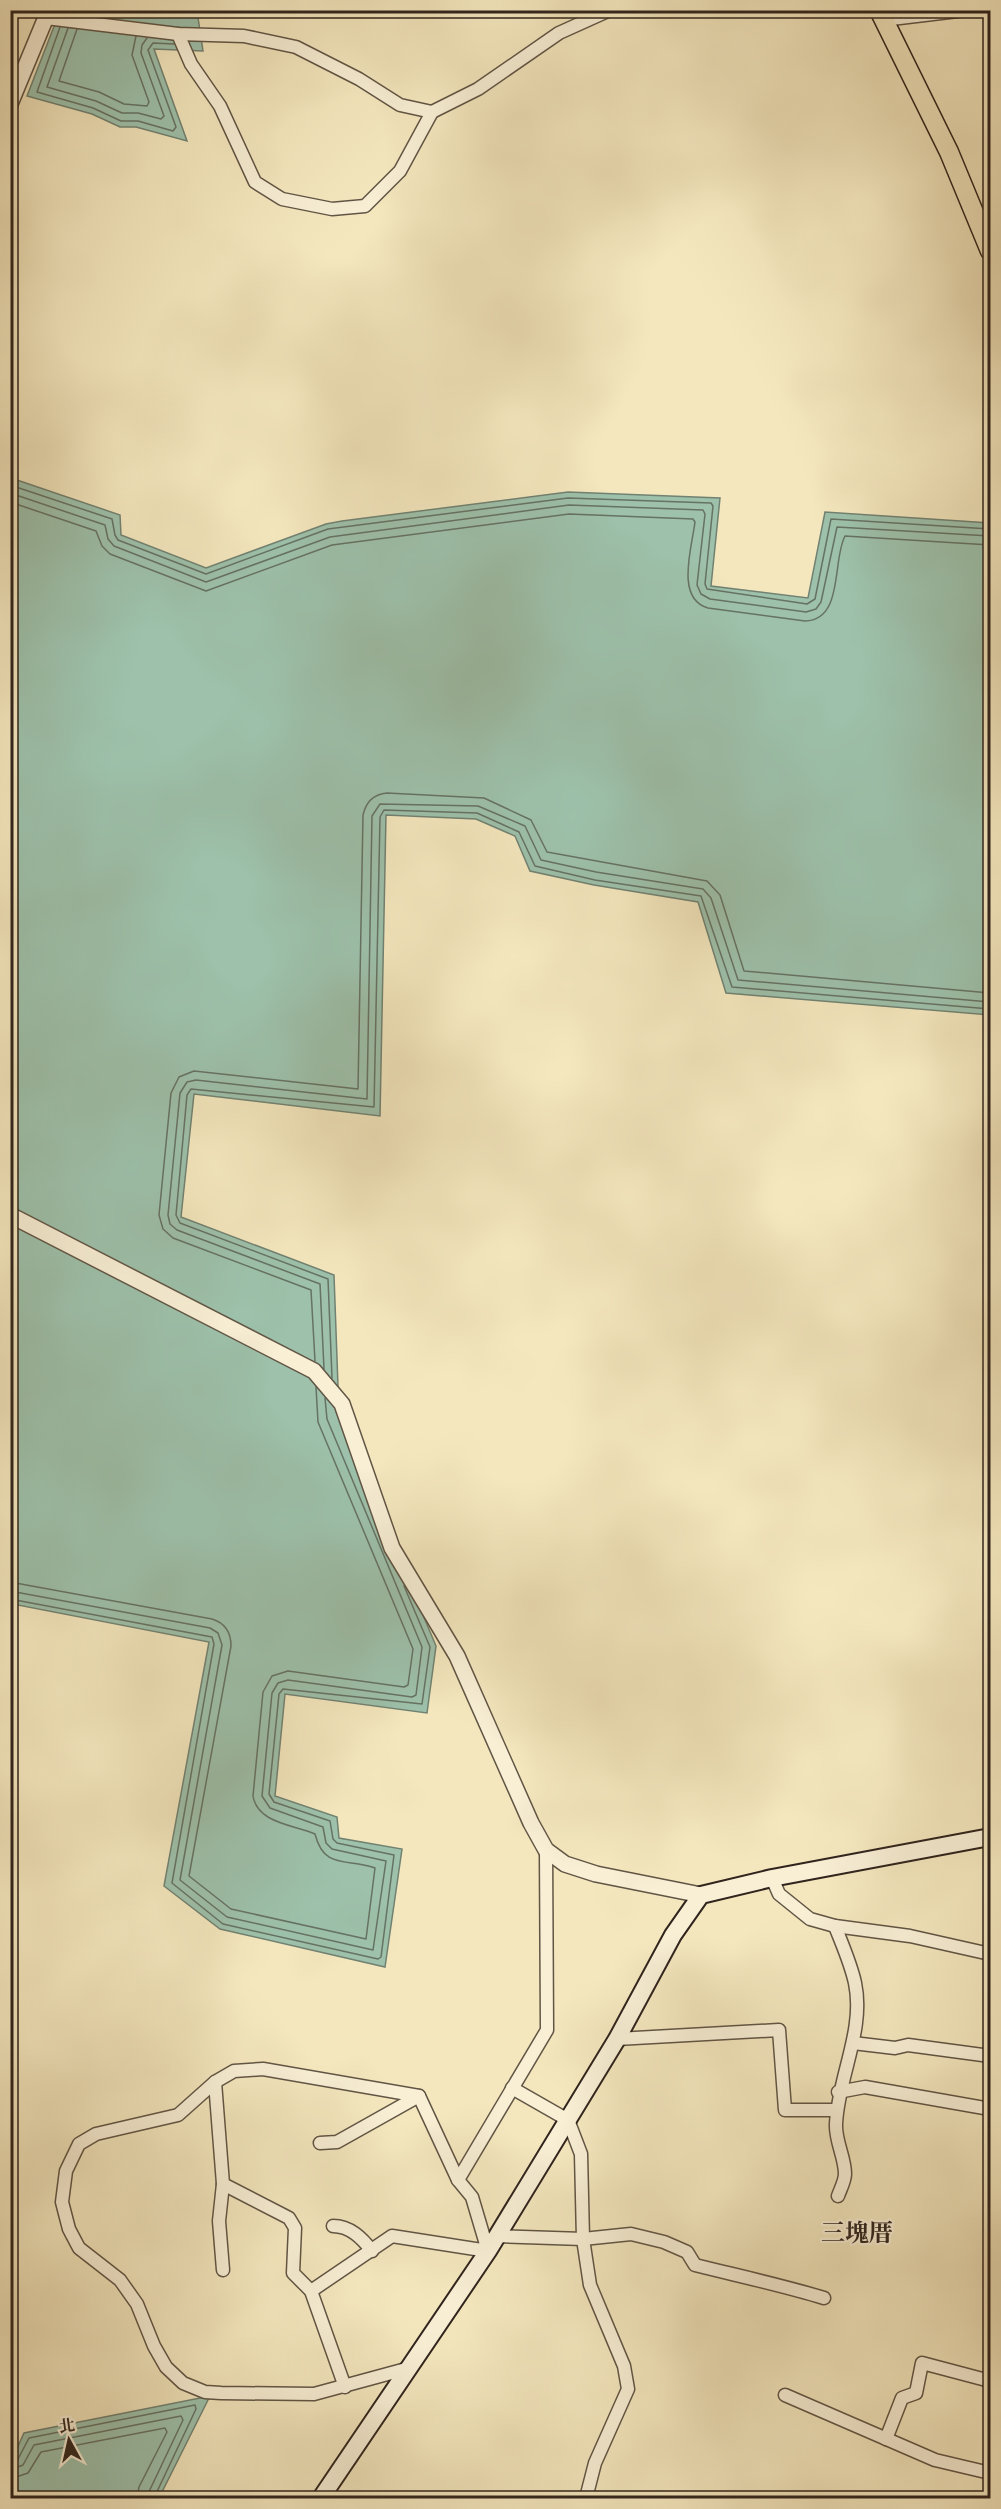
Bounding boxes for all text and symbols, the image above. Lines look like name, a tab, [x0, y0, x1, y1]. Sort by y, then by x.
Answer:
district label: 三塊厝	[821, 2217, 893, 2249]
north arrow	[39, 2410, 99, 2470]
text: 北	[58, 2414, 77, 2438]

